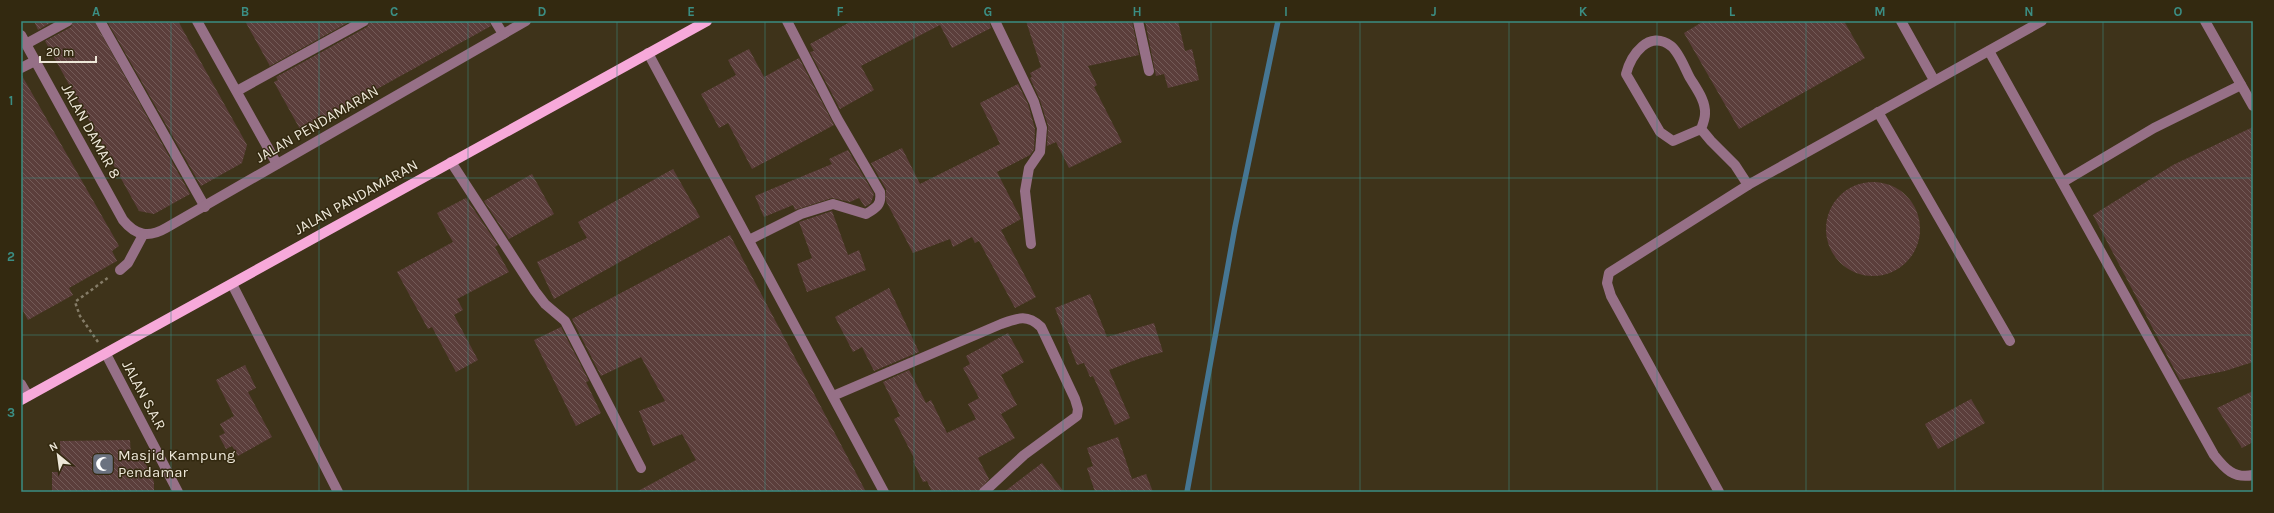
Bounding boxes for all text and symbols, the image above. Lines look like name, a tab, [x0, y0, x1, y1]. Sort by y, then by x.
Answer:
text: A	[92, 4, 100, 19]
text: B	[241, 4, 249, 19]
text: C	[390, 4, 398, 19]
text: D	[538, 4, 547, 19]
text: E	[687, 4, 695, 19]
text: F	[836, 4, 844, 19]
text: G	[984, 4, 992, 19]
text: H	[1132, 4, 1142, 19]
text: I	[1284, 4, 1288, 19]
text: J	[1431, 4, 1437, 19]
text: K	[1579, 4, 1588, 19]
text: L	[1729, 4, 1736, 19]
text: M	[1874, 4, 1886, 19]
text: N	[2024, 4, 2034, 19]
text: O	[2174, 4, 2183, 19]
scale bar	[40, 38, 96, 64]
text: 20 m	[46, 45, 74, 59]
street label: JALAN DAMAR 8	[57, 80, 125, 182]
street label: JALAN PENDAMARAN	[252, 81, 382, 167]
text: 1	[9, 93, 13, 108]
street label: JALAN PANDAMARAN	[291, 156, 421, 238]
text: 2	[7, 249, 15, 264]
street label: JALAN S.A.R	[118, 357, 170, 433]
text: 3	[7, 405, 15, 420]
north arrow	[38, 435, 78, 475]
text: N	[47, 439, 60, 454]
place label: Masjid Kampung Pendamar	[118, 446, 236, 481]
mosque icon: Masjid Kampung Pendamar	[90, 451, 116, 477]

